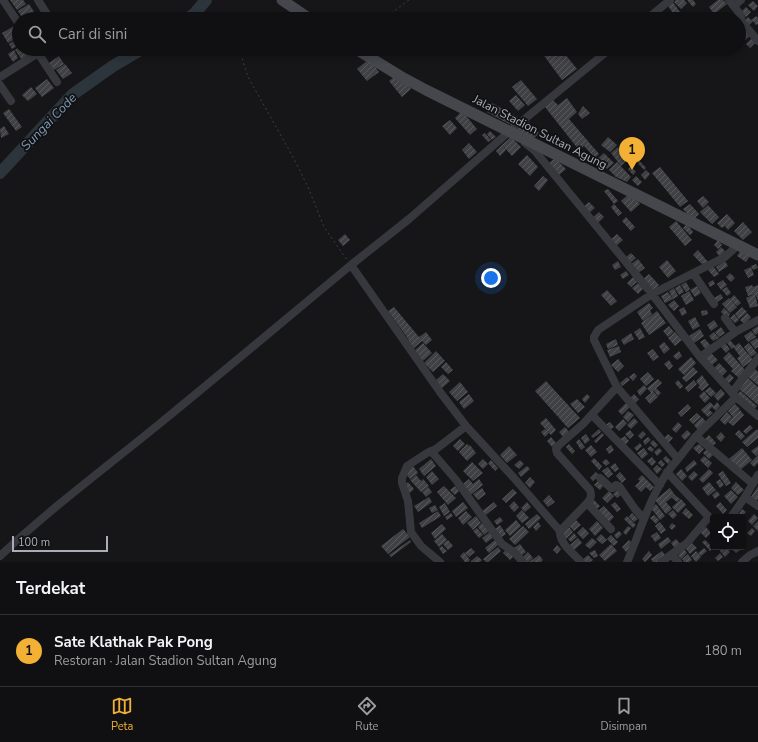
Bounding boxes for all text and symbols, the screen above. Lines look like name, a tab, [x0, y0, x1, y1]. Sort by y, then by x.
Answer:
search box	[12, 12, 746, 56]
icon: search	[26, 23, 48, 45]
text: Cari di sini	[58, 24, 127, 44]
water label: Sungai Code	[17, 89, 81, 155]
street label: Jalan Stadion Sultan Agung	[469, 91, 610, 173]
pin: 1	[619, 137, 645, 170]
your location	[481, 268, 501, 288]
map controls	[710, 514, 746, 550]
button: locate	[710, 514, 746, 550]
scale bar	[12, 534, 108, 553]
text: 100 m	[18, 535, 50, 550]
text: Terdekat	[16, 577, 85, 600]
text: Sate Klathak Pak Pong	[54, 632, 213, 652]
text: 1	[25, 642, 33, 660]
text: 180 m	[704, 642, 742, 660]
text: Restoran · Jalan Stadion Sultan Agung	[54, 652, 277, 670]
tab: Peta	[111, 695, 133, 734]
tab: Rute	[355, 695, 378, 734]
tab: Disimpan	[601, 695, 647, 734]

